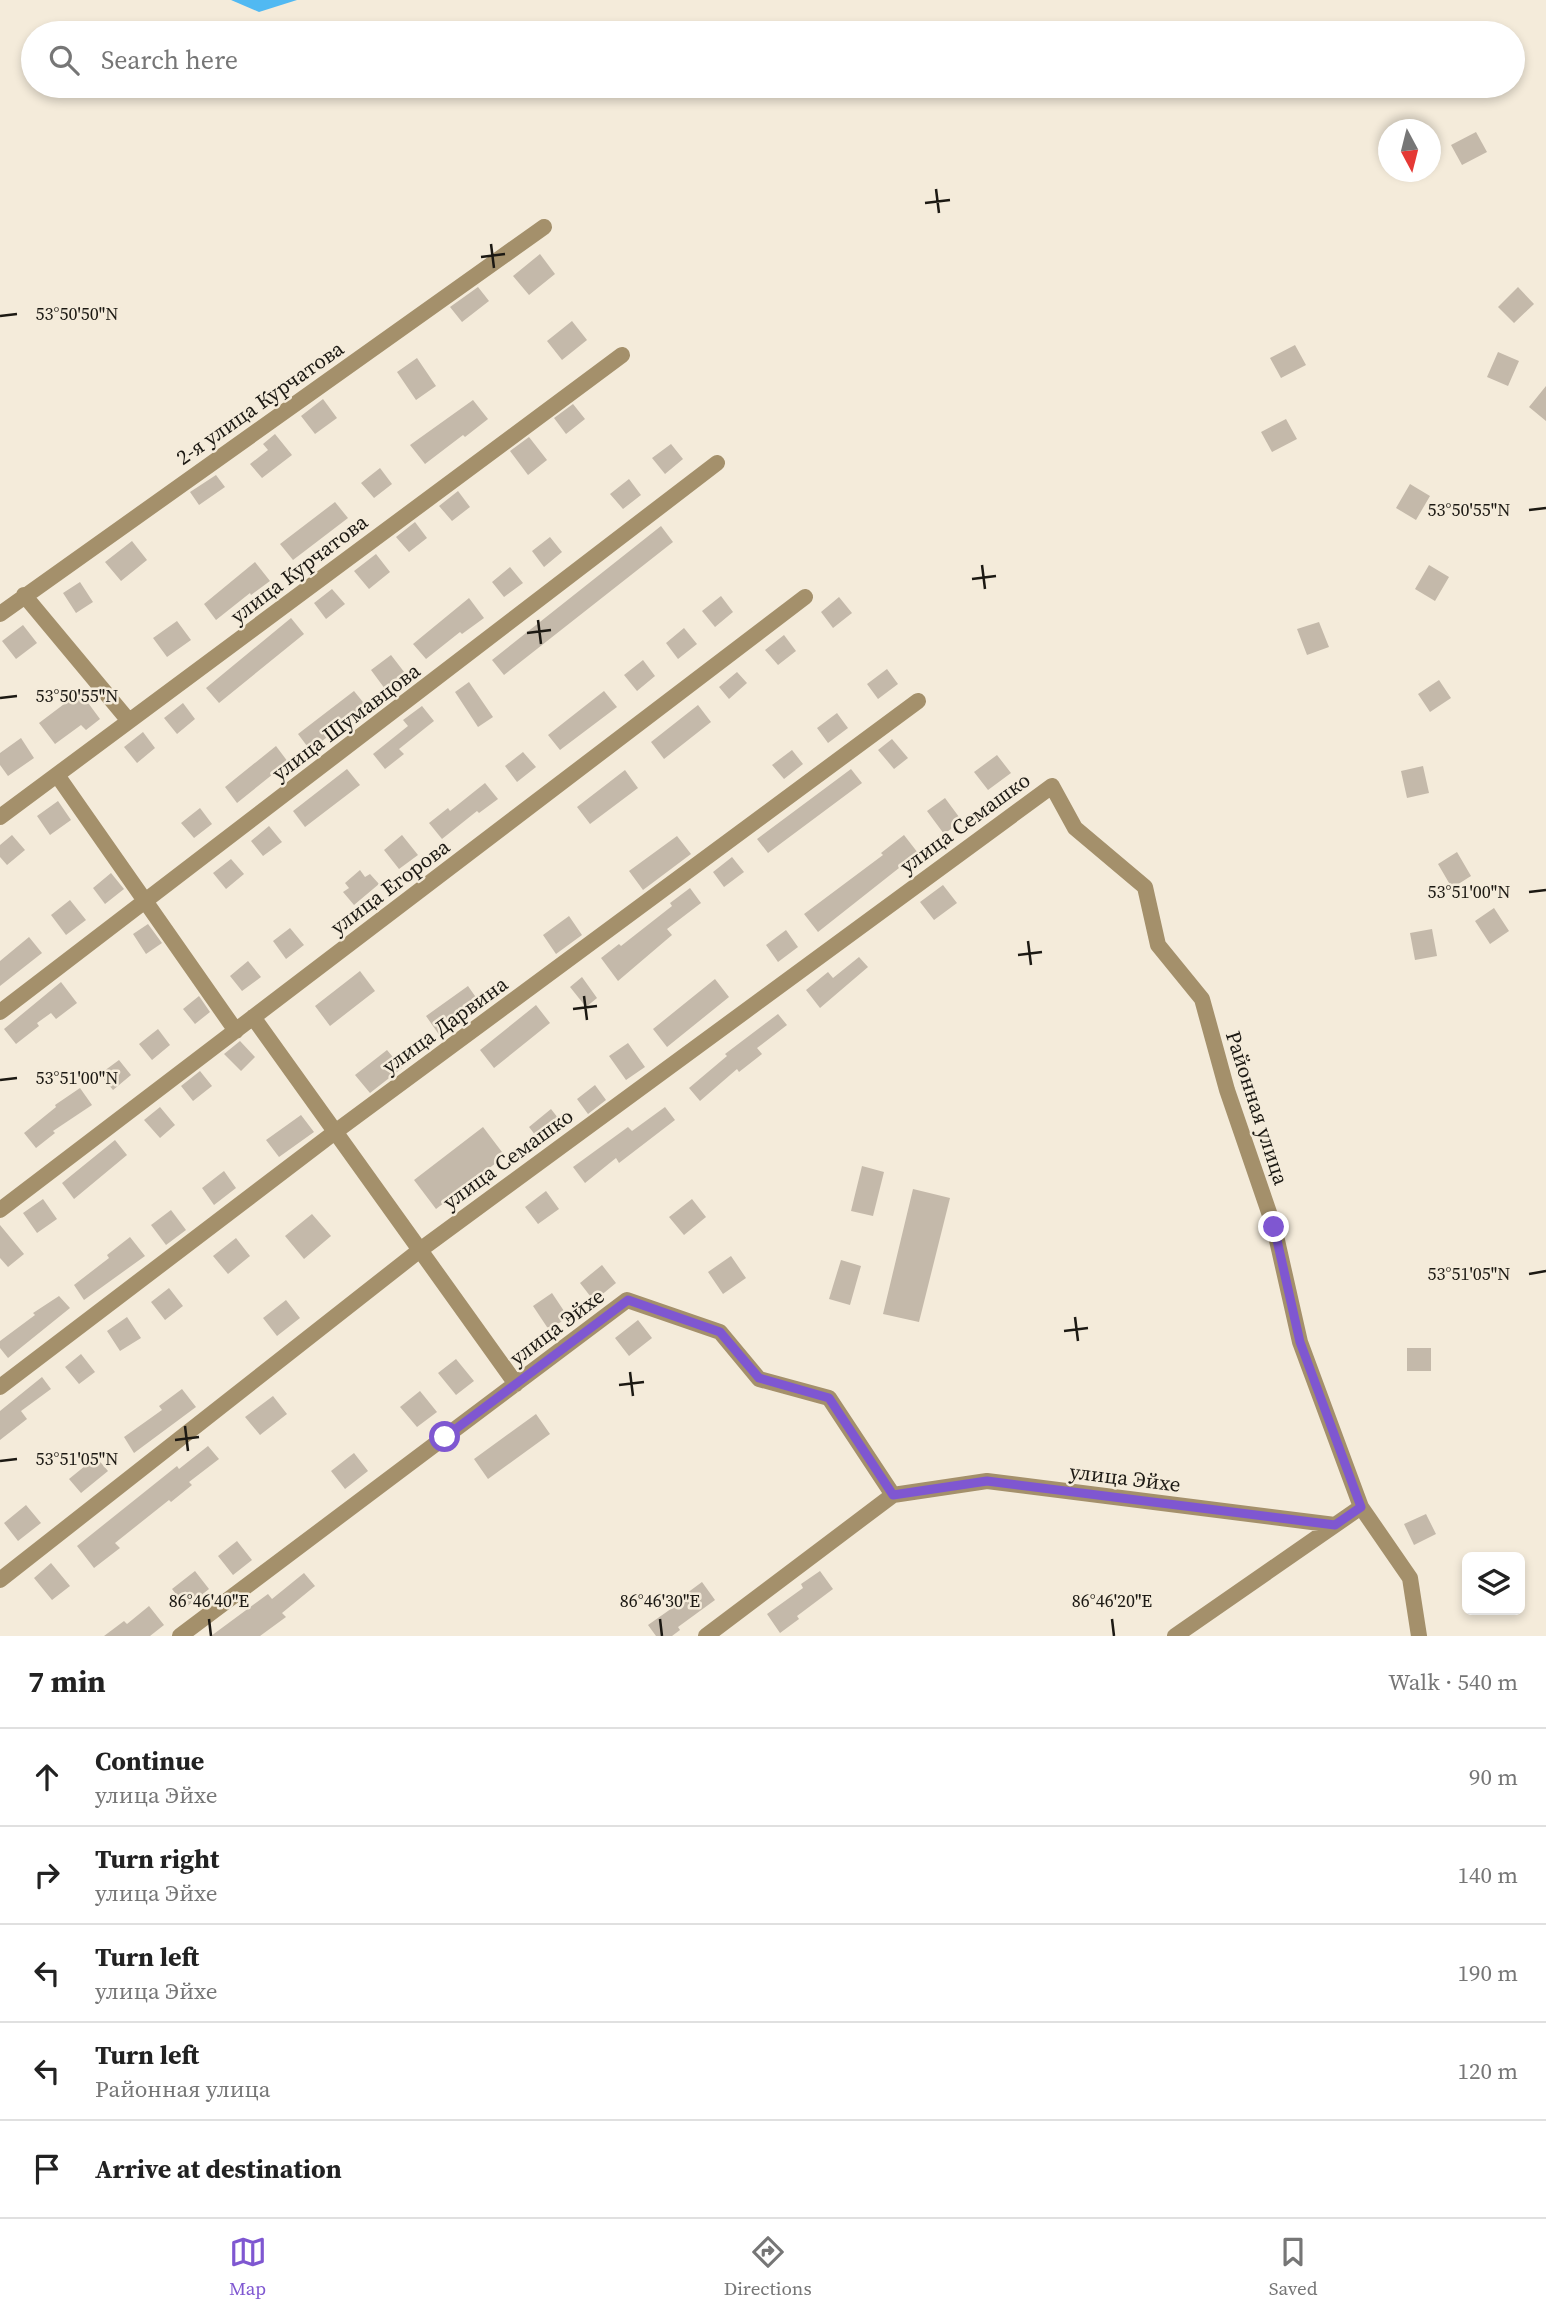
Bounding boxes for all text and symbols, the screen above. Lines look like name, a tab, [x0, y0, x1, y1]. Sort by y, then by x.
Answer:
search box	[21, 21, 1525, 98]
icon: search	[45, 41, 83, 79]
text: Search here	[101, 42, 238, 78]
north arrow	[1378, 119, 1441, 182]
text: 53°50'50"N	[36, 301, 118, 326]
street label: 2-я улица Курчатова	[170, 334, 350, 471]
text: 53°50'55"N	[1428, 497, 1510, 522]
street label: улица Курчатова	[224, 507, 374, 630]
street label: улица Шумавцова	[265, 656, 426, 787]
text: 53°50'55"N	[36, 683, 118, 708]
street label: улица Семашко	[894, 765, 1036, 880]
street label: улица Егорова	[324, 832, 456, 941]
text: 53°51'00"N	[1428, 879, 1510, 904]
street label: улица Дарвина	[376, 969, 514, 1080]
street label: Районная улица	[1219, 1027, 1296, 1189]
text: 53°51'00"N	[36, 1065, 118, 1090]
street label: улица Семашко	[437, 1101, 579, 1216]
route end	[1258, 1211, 1289, 1242]
text: 53°51'05"N	[1428, 1261, 1510, 1286]
street label: улица Эйхе	[503, 1281, 610, 1372]
route start	[429, 1421, 460, 1452]
text: 53°51'05"N	[36, 1446, 118, 1471]
street label: улица Эйхе	[1068, 1456, 1182, 1499]
map controls	[1462, 1552, 1525, 1615]
button: layers	[1462, 1552, 1525, 1615]
text: 86°46'40"E	[169, 1588, 249, 1613]
text: 86°46'30"E	[620, 1588, 700, 1613]
text: 86°46'20"E	[1072, 1588, 1152, 1613]
text: 7 min	[28, 1661, 106, 1702]
text: Walk · 540 m	[1388, 1666, 1518, 1698]
text: Continue	[95, 1743, 204, 1779]
icon: ahead	[28, 1758, 66, 1796]
text: 90 m	[1469, 1761, 1518, 1793]
text: улица Эйхе	[95, 1779, 217, 1811]
text: Turn right	[95, 1841, 219, 1877]
icon: right	[28, 1856, 66, 1894]
text: 140 m	[1457, 1859, 1518, 1891]
text: улица Эйхе	[95, 1877, 217, 1909]
text: Turn left	[95, 1939, 199, 1975]
icon: left	[28, 1954, 66, 1992]
text: 190 m	[1457, 1957, 1518, 1989]
text: улица Эйхе	[95, 1975, 217, 2007]
text: Turn left	[95, 2037, 199, 2073]
icon: left	[28, 2052, 66, 2090]
text: 120 m	[1457, 2055, 1518, 2087]
text: Районная улица	[95, 2073, 271, 2105]
icon: arrive	[28, 2150, 66, 2188]
text: Arrive at destination	[95, 2151, 342, 2187]
tab: Map	[229, 2233, 267, 2301]
tab: Directions	[724, 2233, 812, 2301]
tab: Saved	[1269, 2233, 1317, 2301]

